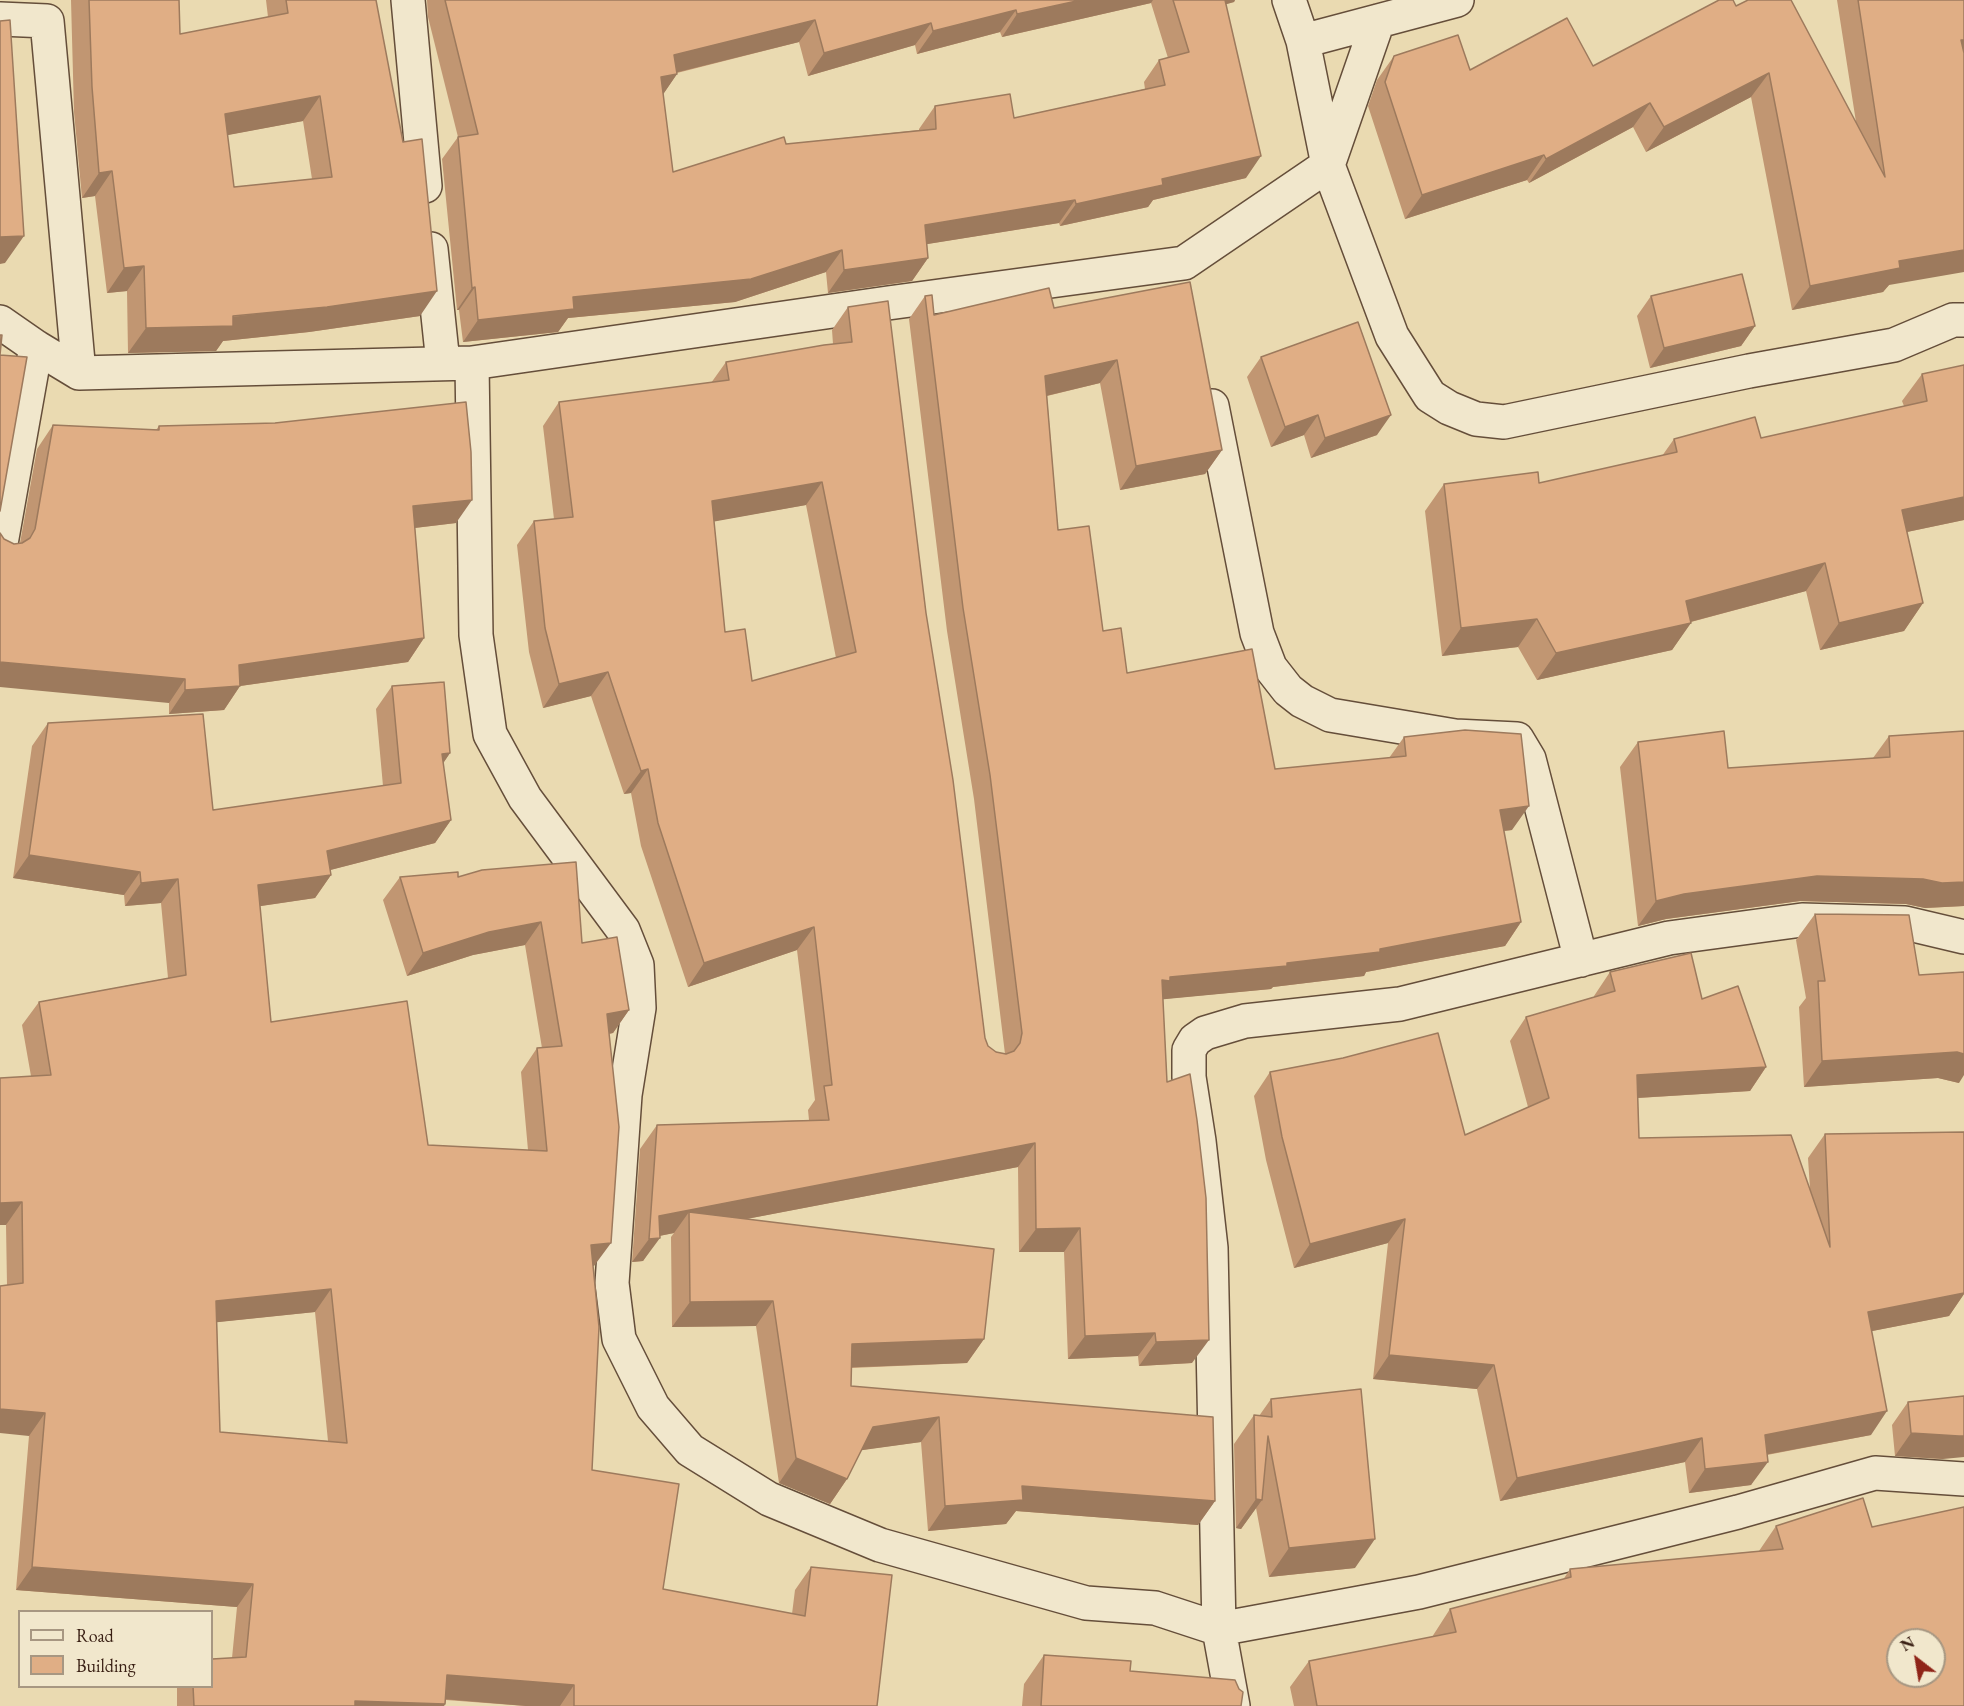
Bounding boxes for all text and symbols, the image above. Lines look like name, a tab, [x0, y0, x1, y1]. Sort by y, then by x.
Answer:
legend	[18, 1610, 213, 1688]
text: Road	[76, 1624, 114, 1647]
north arrow	[1886, 1628, 1946, 1688]
text: N	[1897, 1632, 1918, 1656]
text: Building	[76, 1654, 136, 1677]

